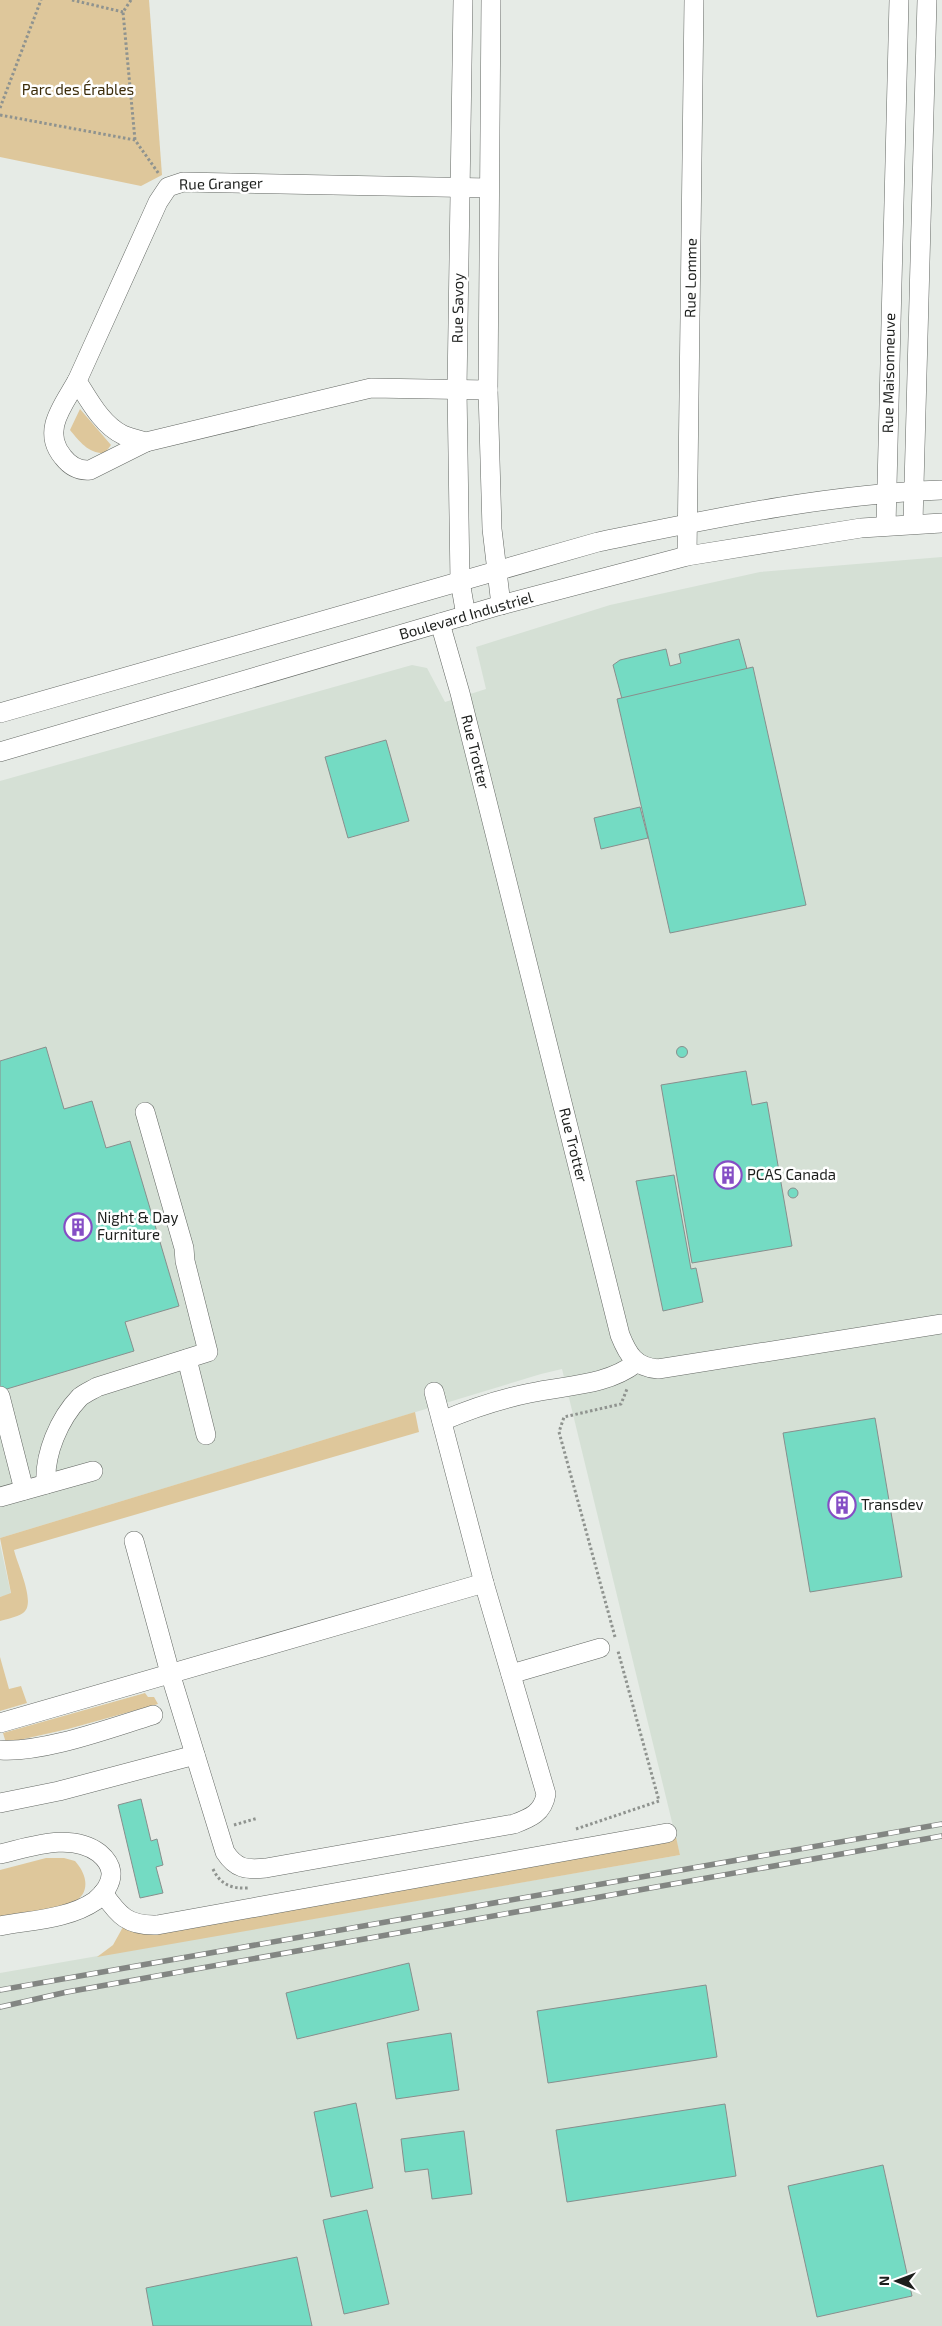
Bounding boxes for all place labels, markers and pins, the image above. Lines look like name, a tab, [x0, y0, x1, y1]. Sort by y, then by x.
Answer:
building icon: PCAS Canada	[713, 1160, 743, 1190]
place label: PCAS Canada	[747, 1165, 836, 1183]
place label: Night & Day Furniture	[97, 1208, 179, 1243]
building icon: Night & Day Furniture	[63, 1212, 93, 1242]
building icon: Transdev	[827, 1490, 857, 1520]
place label: Transdev	[861, 1495, 924, 1513]

